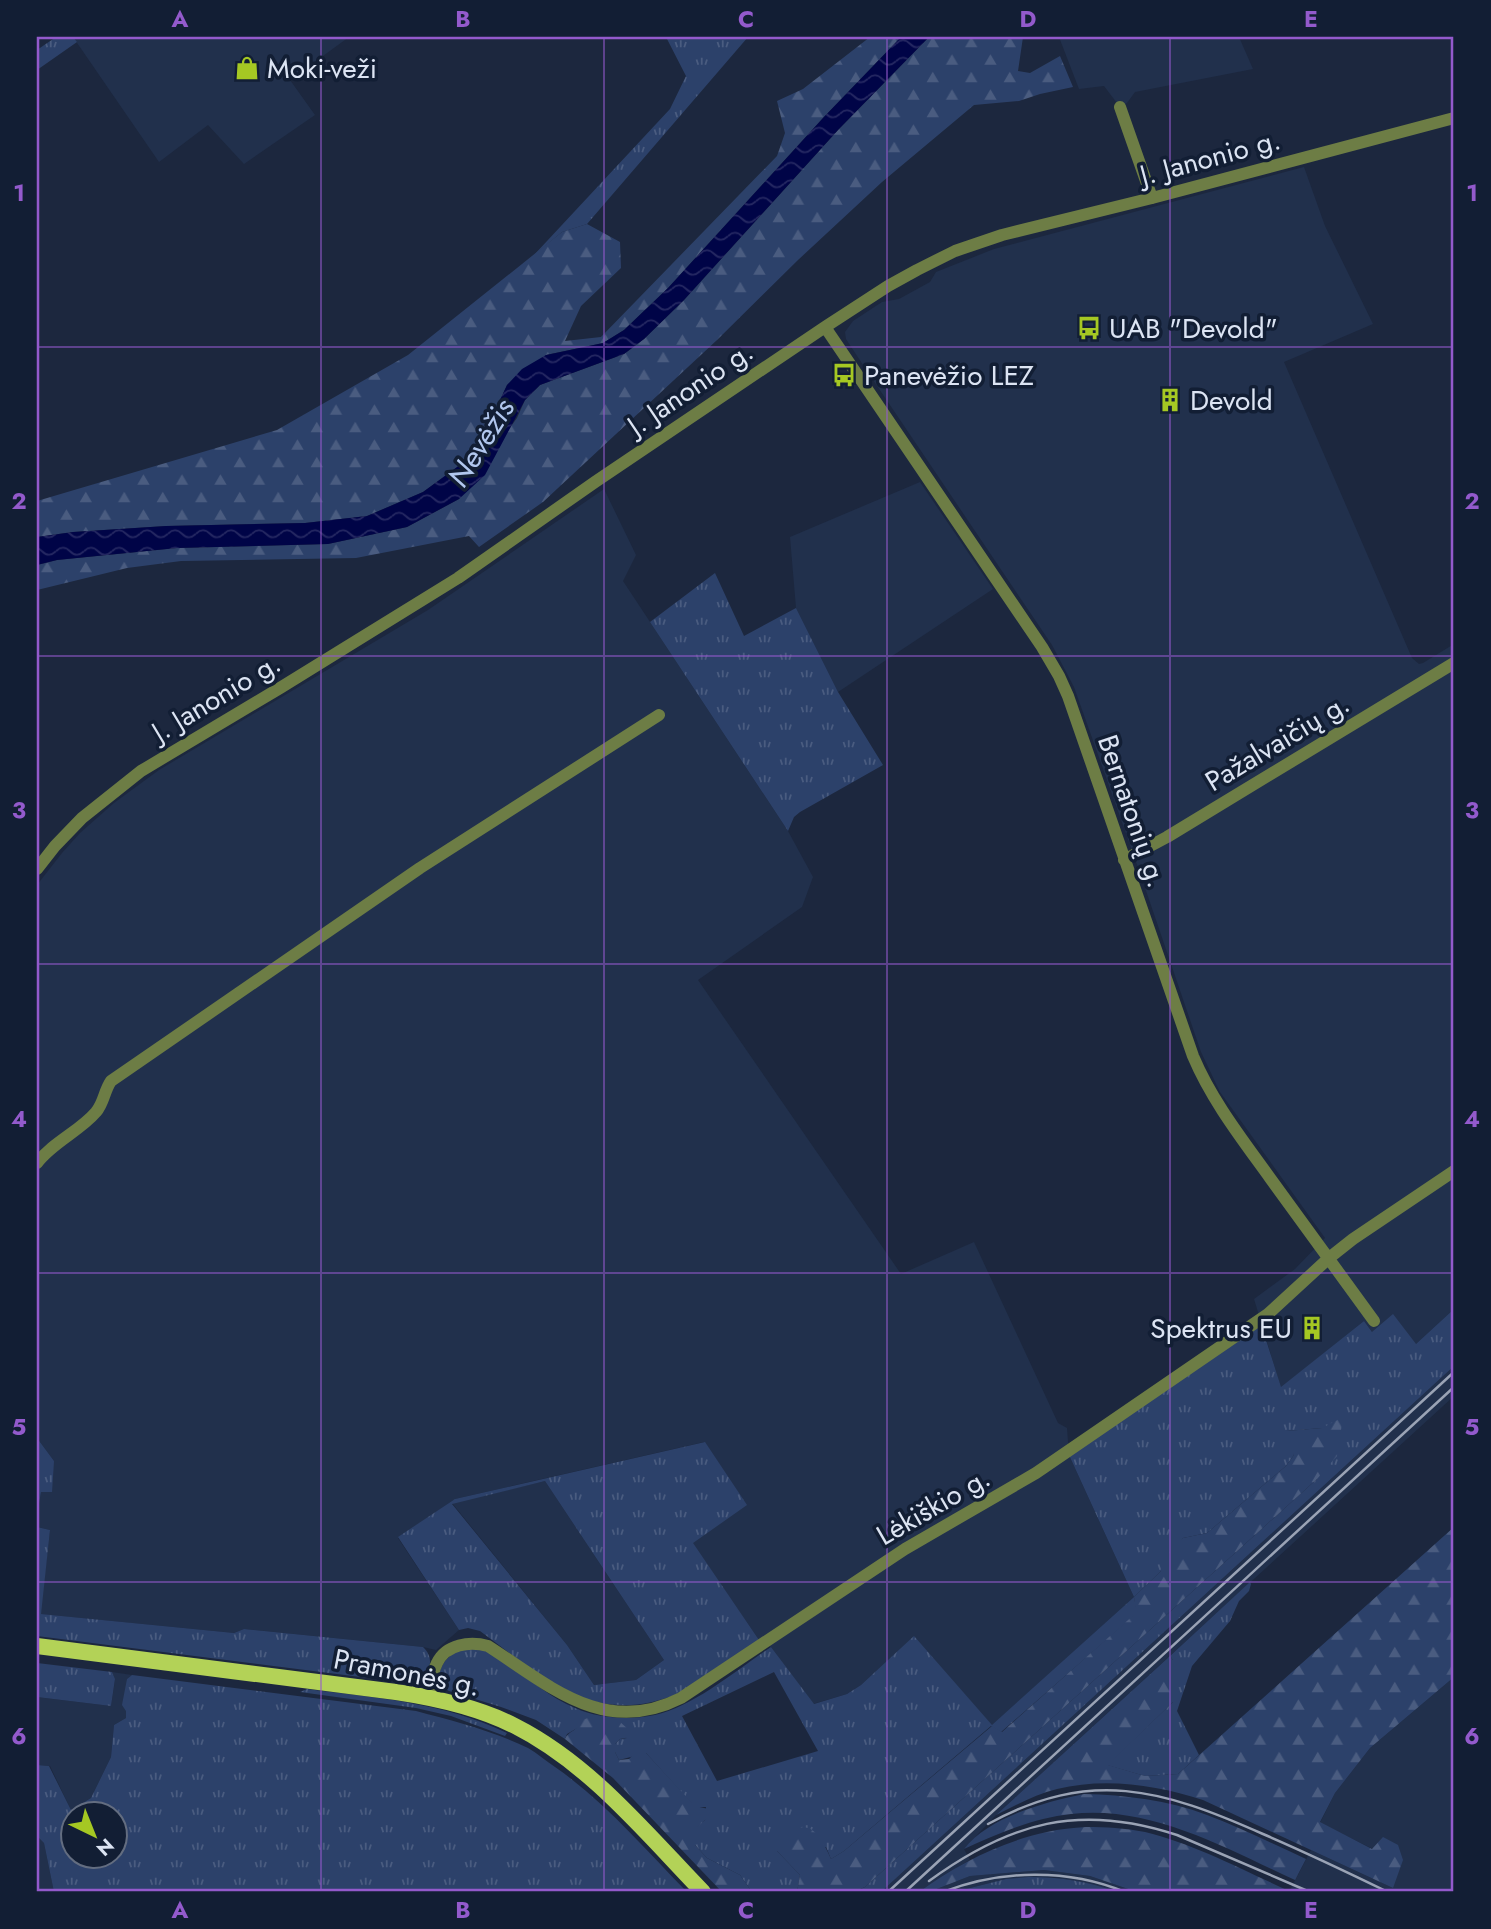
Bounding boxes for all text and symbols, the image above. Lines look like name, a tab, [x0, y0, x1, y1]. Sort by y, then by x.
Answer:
text: A	[171, 2, 189, 36]
text: B	[455, 2, 471, 36]
text: C	[738, 2, 754, 36]
text: D	[1020, 2, 1037, 36]
text: E	[1304, 2, 1318, 36]
place label: Moki-veži	[267, 48, 377, 89]
shop icon: Moki-veži	[233, 54, 261, 82]
street label: J. Janonio g.	[1132, 119, 1285, 197]
text: 1	[13, 176, 25, 210]
text: 1	[1466, 176, 1478, 210]
place label: UAB "Devold"	[1109, 308, 1278, 349]
bus stop icon: UAB "Devold"	[1075, 314, 1103, 342]
street label: J. Janonio g.	[616, 331, 761, 448]
place label: Panevėžio LEZ	[864, 355, 1034, 396]
bus stop icon: Panevėžio LEZ	[830, 361, 858, 389]
place label: Devold	[1190, 380, 1273, 421]
building icon: Devold	[1156, 386, 1184, 414]
water label: Nevėžis	[437, 390, 525, 495]
text: 2	[11, 484, 27, 518]
text: 2	[1464, 484, 1480, 518]
street label: J. Janonio g.	[141, 643, 288, 754]
street label: Pažalvaičių g.	[1197, 683, 1357, 802]
street label: Bernatonių g.	[1087, 729, 1178, 893]
text: 3	[12, 793, 26, 827]
text: 3	[1465, 793, 1479, 827]
text: 4	[11, 1102, 27, 1136]
text: 4	[1464, 1102, 1480, 1136]
place label: Spektrus EU	[1150, 1308, 1292, 1349]
building icon: Spektrus EU	[1298, 1314, 1326, 1342]
text: 5	[12, 1410, 26, 1444]
text: 5	[1465, 1410, 1479, 1444]
street label: Lėkiškio g.	[869, 1457, 998, 1556]
street label: Pramonės g.	[330, 1638, 484, 1707]
text: 6	[11, 1719, 27, 1753]
text: 6	[1464, 1719, 1480, 1753]
north arrow	[60, 1800, 130, 1870]
text: N	[91, 1832, 120, 1862]
text: A	[171, 1893, 189, 1927]
text: B	[455, 1893, 471, 1927]
text: C	[738, 1893, 754, 1927]
text: D	[1020, 1893, 1037, 1927]
text: E	[1304, 1893, 1318, 1927]

